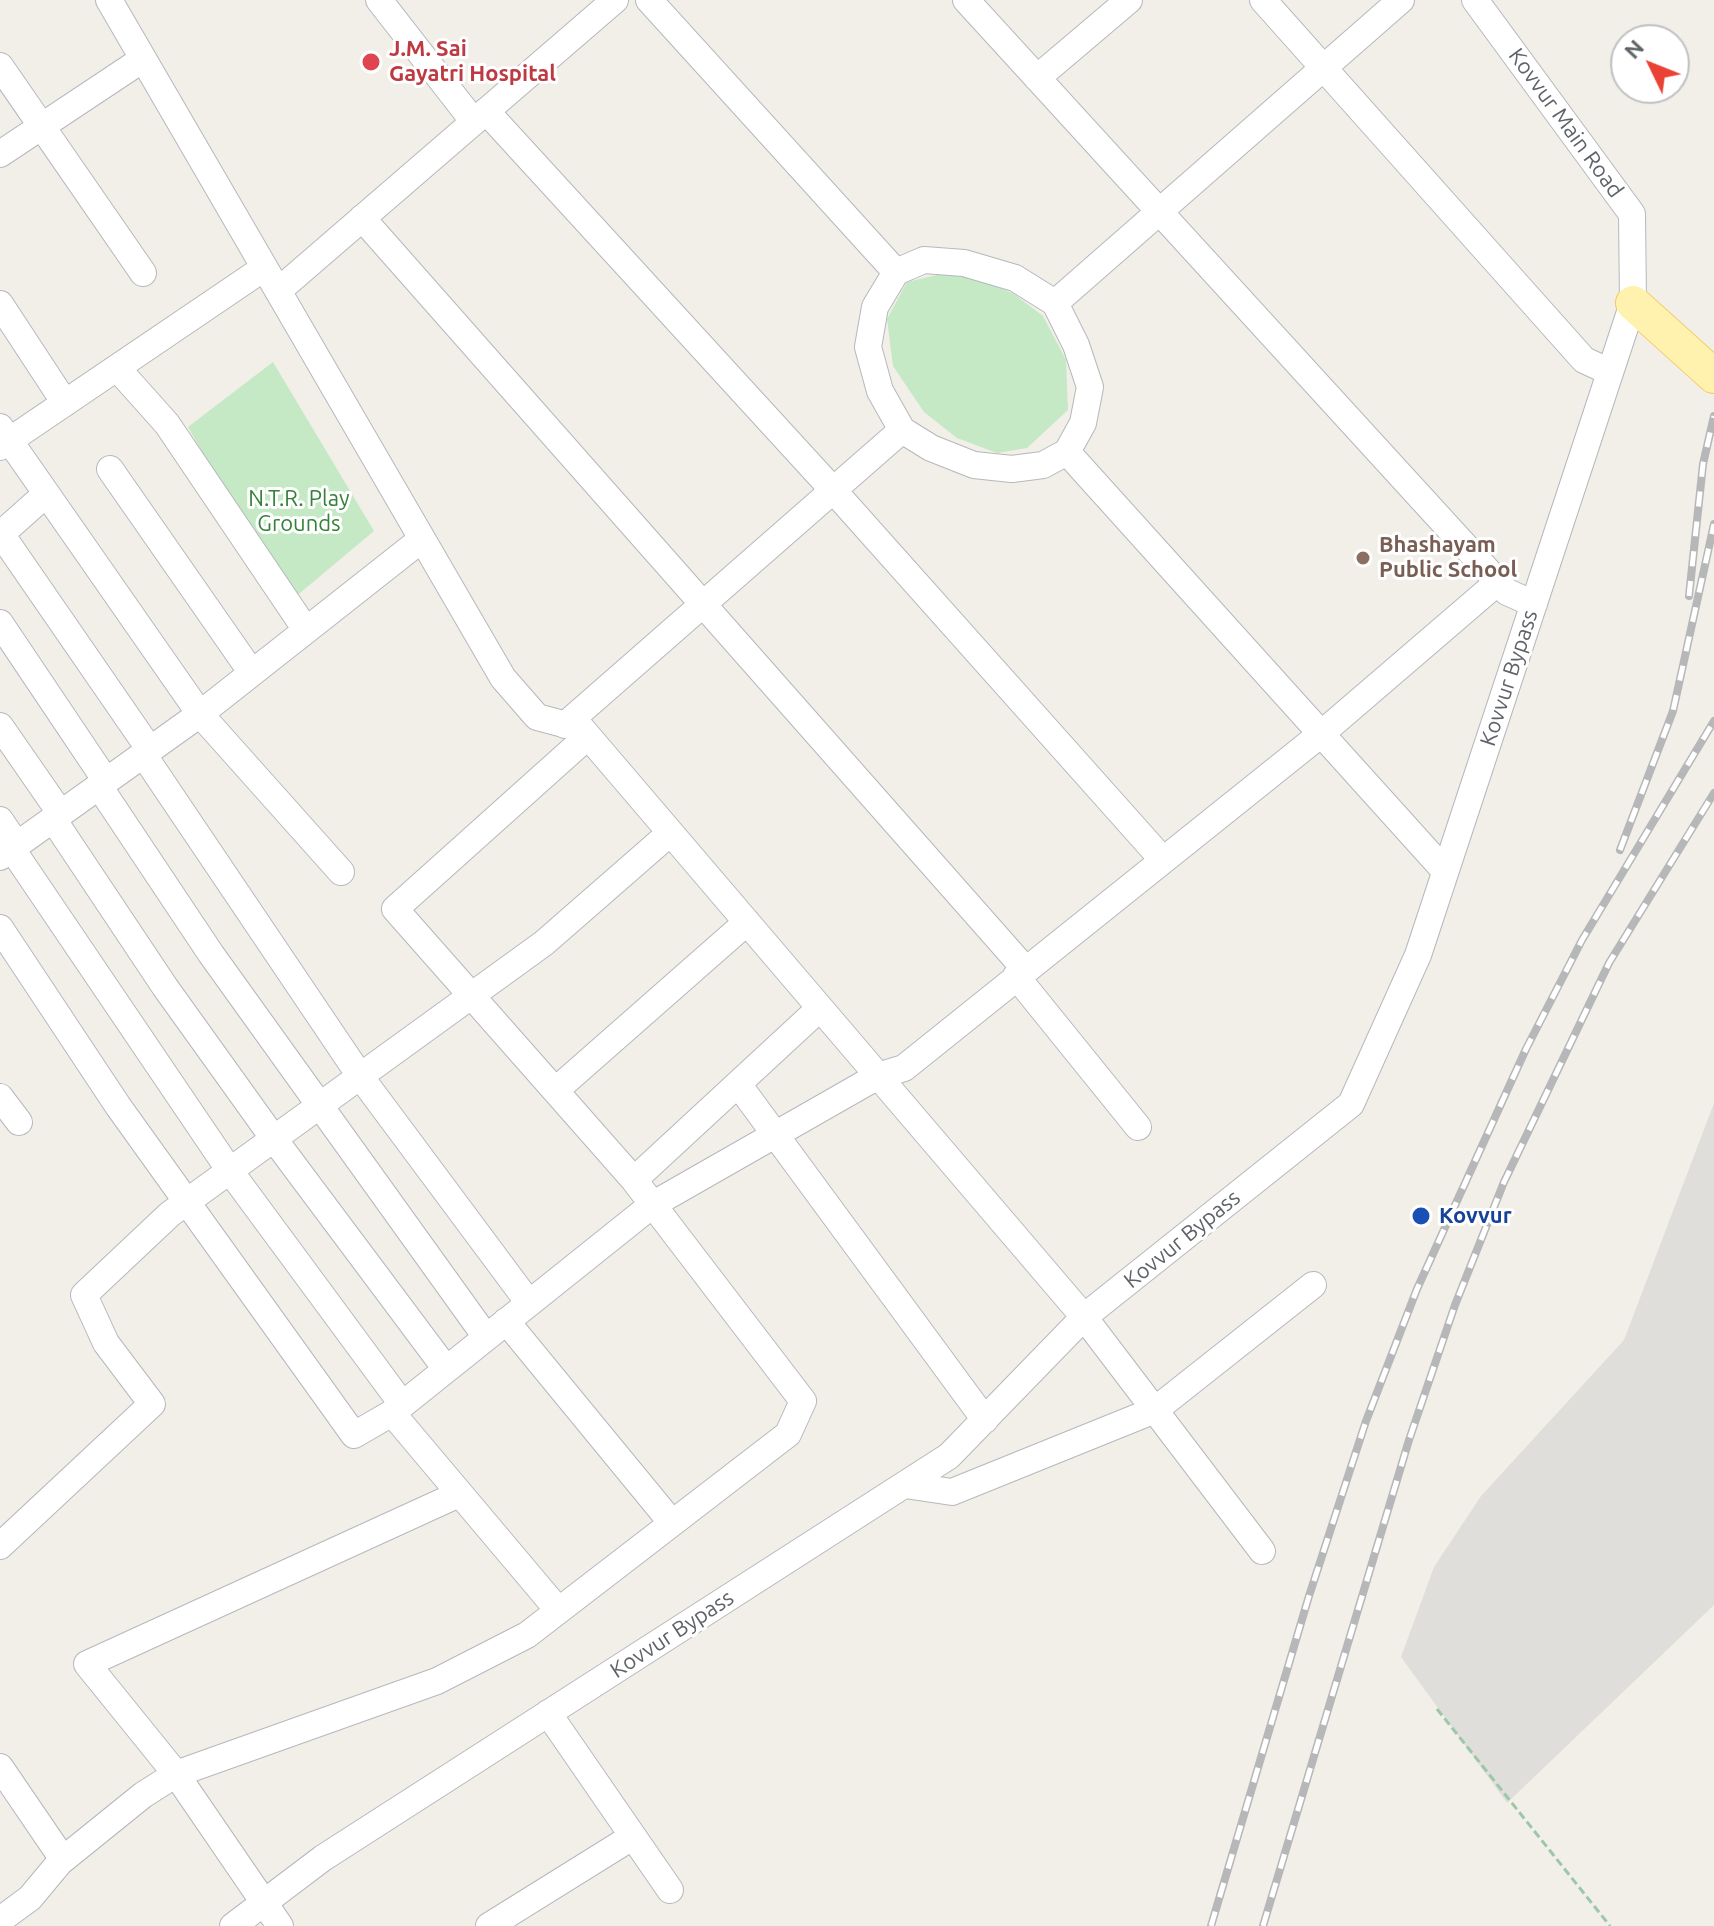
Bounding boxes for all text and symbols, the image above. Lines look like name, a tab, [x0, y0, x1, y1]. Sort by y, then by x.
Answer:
north arrow	[1610, 24, 1690, 104]
text: N	[1619, 34, 1648, 63]
place label: J.M. Sai Gayatri Hospital	[389, 36, 556, 88]
street label: Kovvur Main Road	[1503, 43, 1629, 203]
marker: J.M. Sai Gayatri Hospital	[360, 51, 382, 73]
park label: N.T.R. Play Grounds	[248, 486, 350, 538]
place label: Bhashayam Public School	[1379, 532, 1517, 584]
marker: Bhashayam Public School	[1354, 549, 1372, 567]
street label: Kovvur Bypass	[1475, 607, 1543, 749]
street label: Kovvur Bypass	[1119, 1184, 1245, 1294]
place label: Kovvur	[1439, 1203, 1512, 1229]
marker: Kovvur	[1410, 1205, 1432, 1227]
street label: Kovvur Bypass	[605, 1584, 739, 1684]

